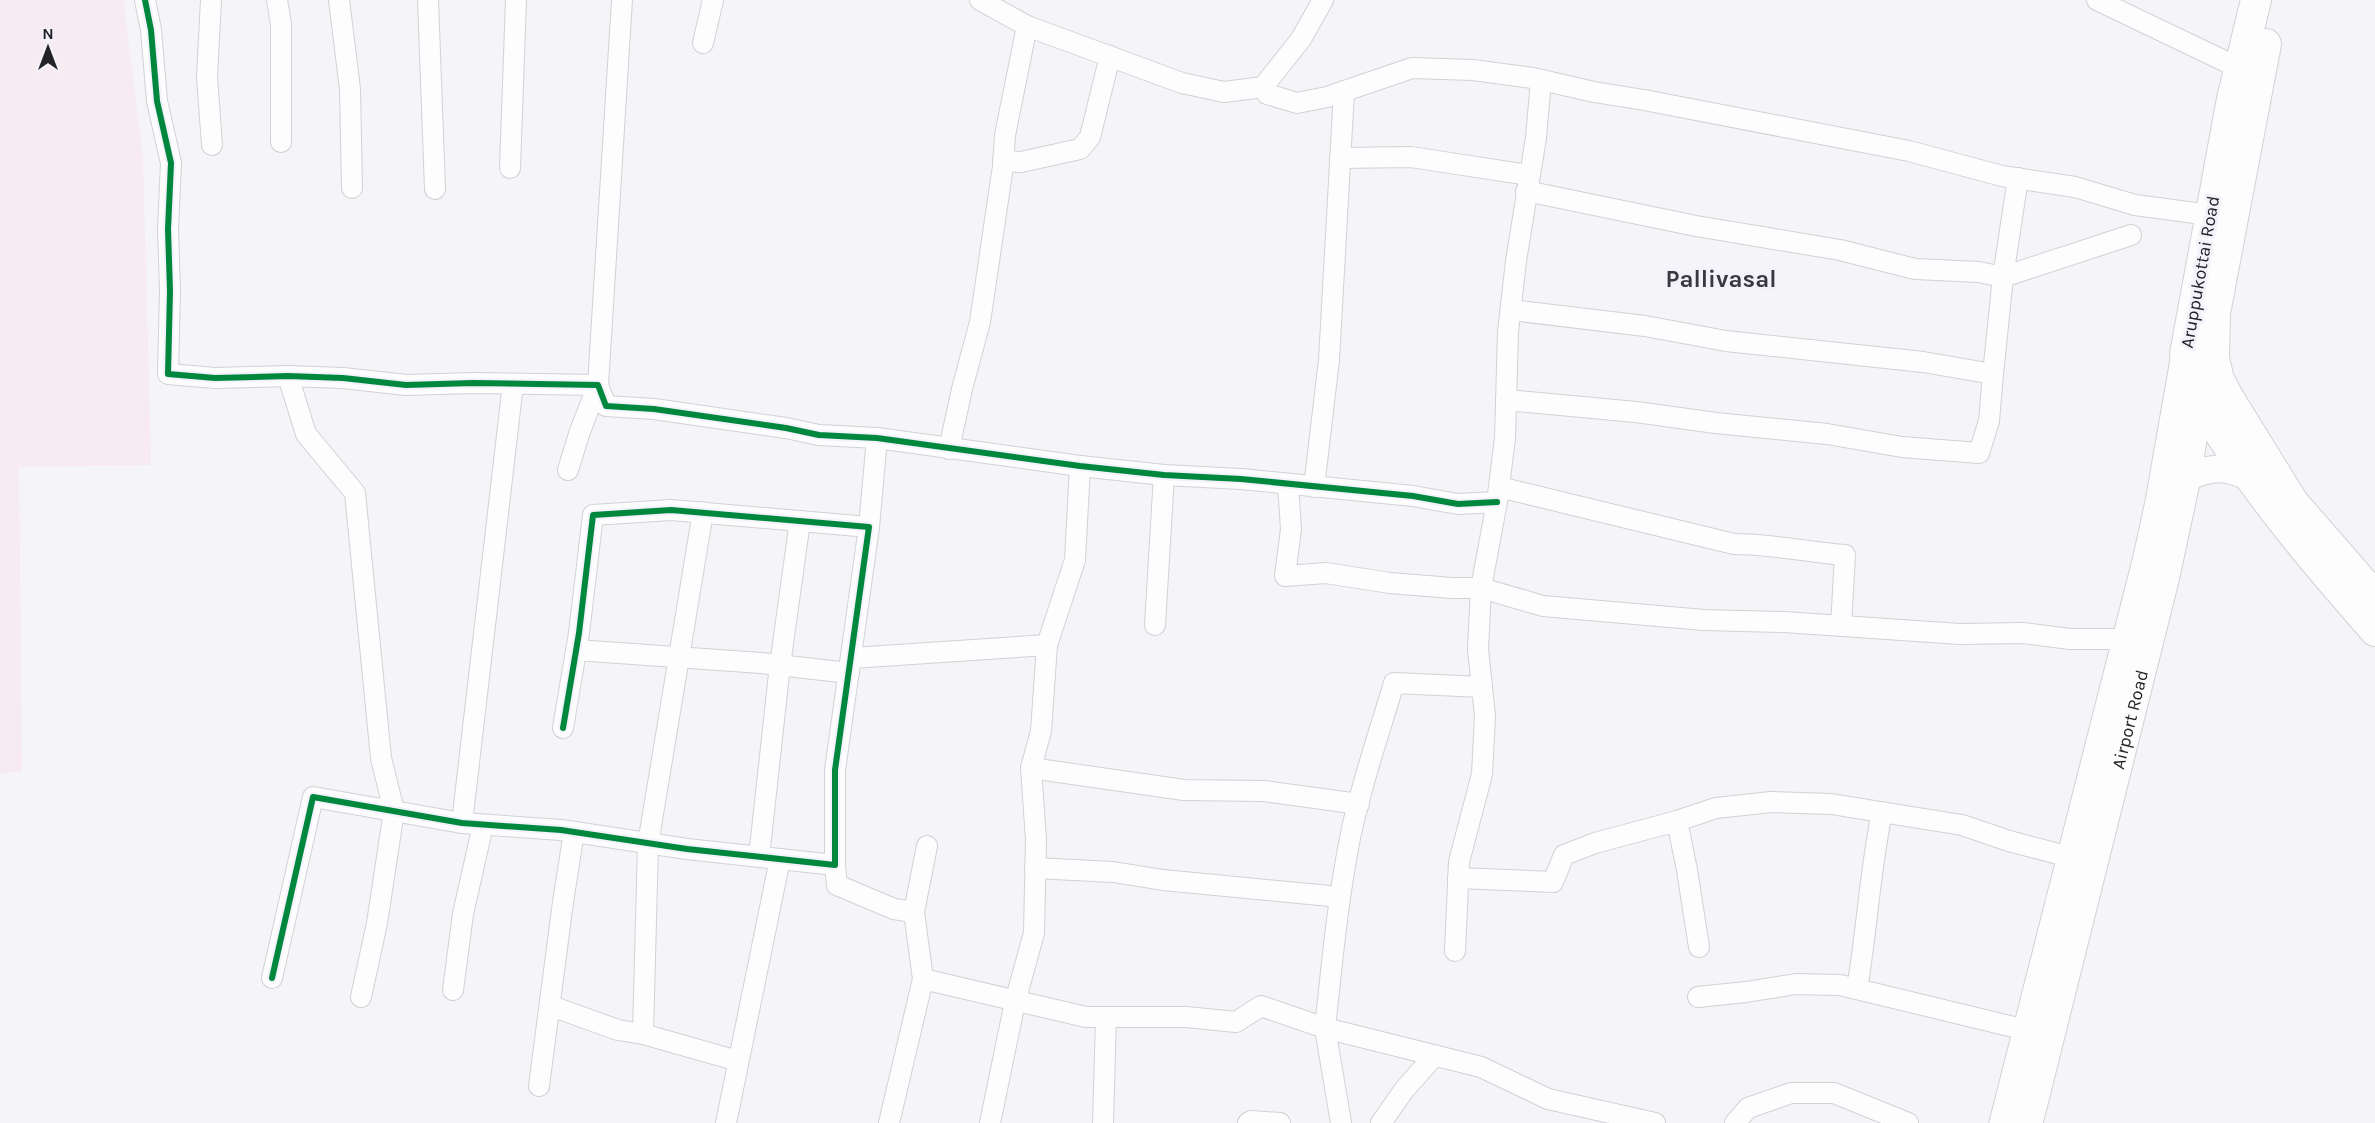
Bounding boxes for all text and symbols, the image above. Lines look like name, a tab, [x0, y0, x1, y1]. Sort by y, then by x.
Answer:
north arrow	[18, 18, 78, 78]
text: N	[42, 24, 54, 43]
street label: Aruppukottai Road	[2176, 194, 2224, 350]
district label: Pallivasal	[1666, 265, 1776, 293]
street label: Airport Road	[2107, 667, 2153, 771]

